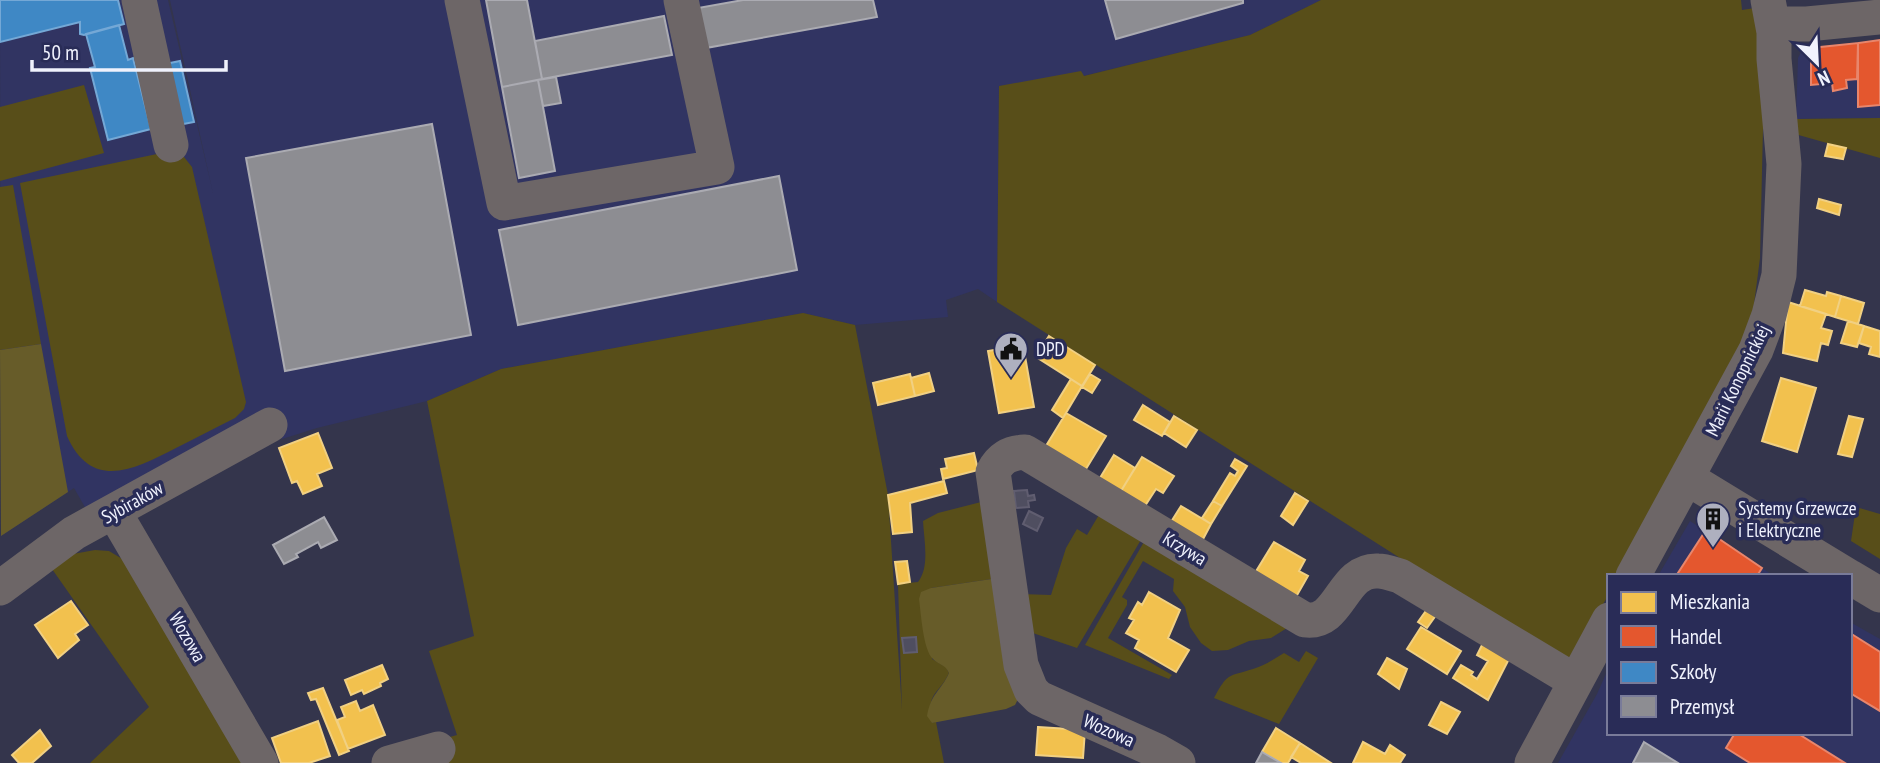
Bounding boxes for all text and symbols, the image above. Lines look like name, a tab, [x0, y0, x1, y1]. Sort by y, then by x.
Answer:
scale bar	[32, 28, 226, 72]
north arrow	[1782, 28, 1852, 98]
text: 50 m	[42, 39, 79, 66]
text: N	[1814, 65, 1833, 92]
street label: Marii Konopnickiej	[1700, 320, 1774, 440]
public building icon: DPD	[992, 330, 1030, 379]
place label: DPD	[1036, 337, 1065, 361]
street label: Sybiraków	[97, 475, 168, 529]
place label: Systemy Grzewcze i Elektryczne	[1738, 496, 1857, 542]
building icon: Systemy Grzewcze i Elektryczne	[1694, 500, 1732, 549]
street label: Krzywa	[1159, 526, 1211, 570]
legend	[1607, 574, 1852, 735]
text: Mieszkania	[1670, 588, 1750, 615]
street label: Wozowa	[164, 608, 212, 666]
text: Handel	[1670, 623, 1722, 650]
text: Szkoły	[1670, 658, 1716, 685]
text: Przemysł	[1670, 693, 1734, 720]
street label: Wozowa	[1080, 708, 1138, 752]

